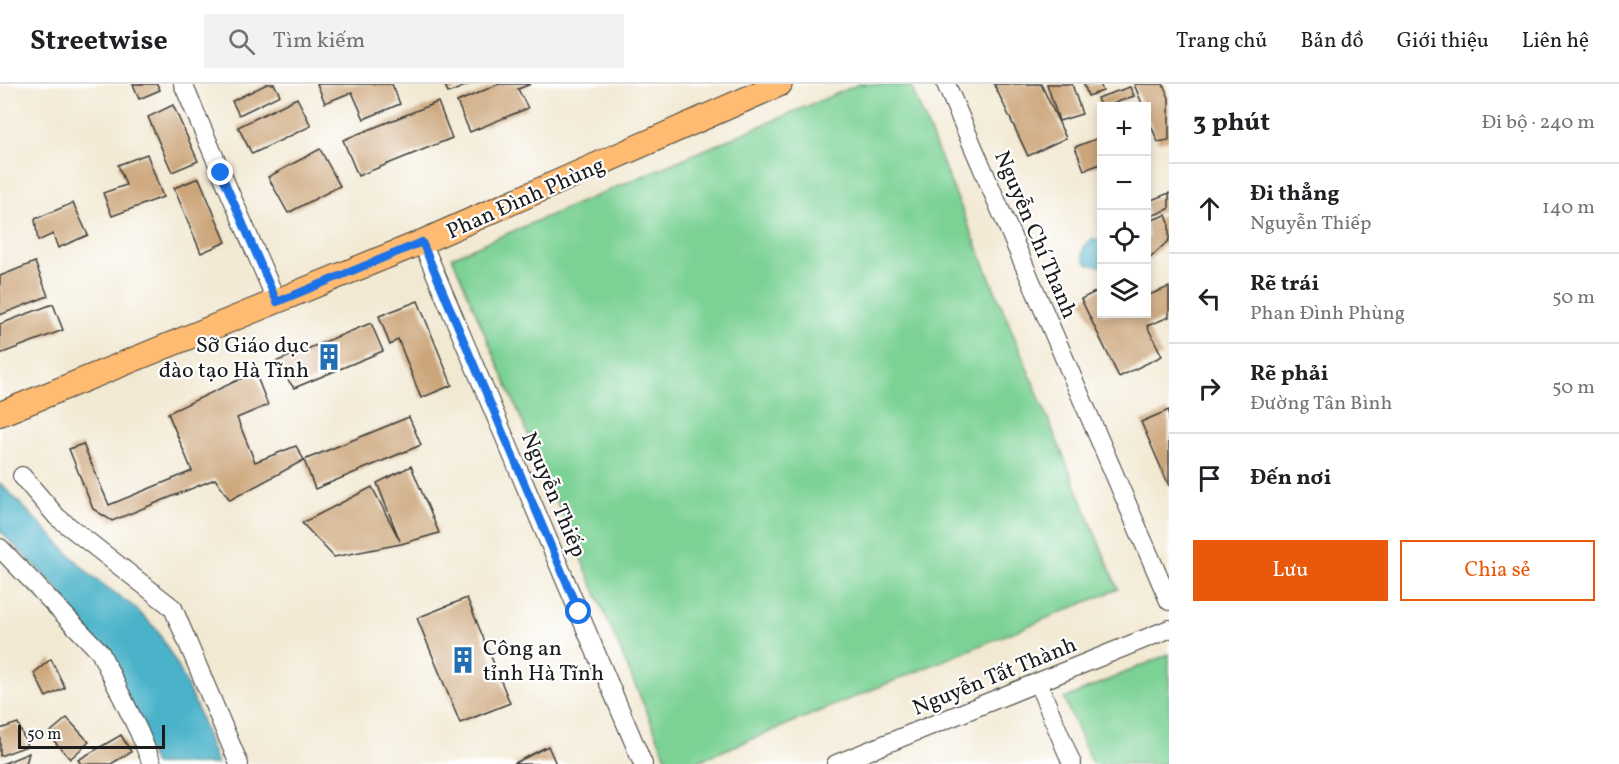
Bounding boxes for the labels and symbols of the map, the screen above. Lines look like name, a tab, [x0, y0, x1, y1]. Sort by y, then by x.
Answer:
street label: Nguyễn Chí Thanh	[985, 146, 1084, 324]
street label: Phan Đình Phùng	[442, 150, 610, 248]
route end	[207, 159, 233, 185]
place label: Sỡ Giáo dục đào tạo Hà Tĩnh	[159, 331, 309, 387]
building icon: Sỡ Giáo dục đào tạo Hà Tĩnh	[314, 342, 344, 372]
street label: Nguyễn Thiếp	[512, 427, 593, 562]
route start	[565, 598, 591, 624]
street label: Nguyễn Tất Thành	[908, 630, 1082, 724]
place label: Công an tỉnh Hà Tĩnh	[483, 634, 604, 690]
building icon: Công an tỉnh Hà Tĩnh	[448, 645, 478, 675]
scale bar	[18, 722, 165, 750]

